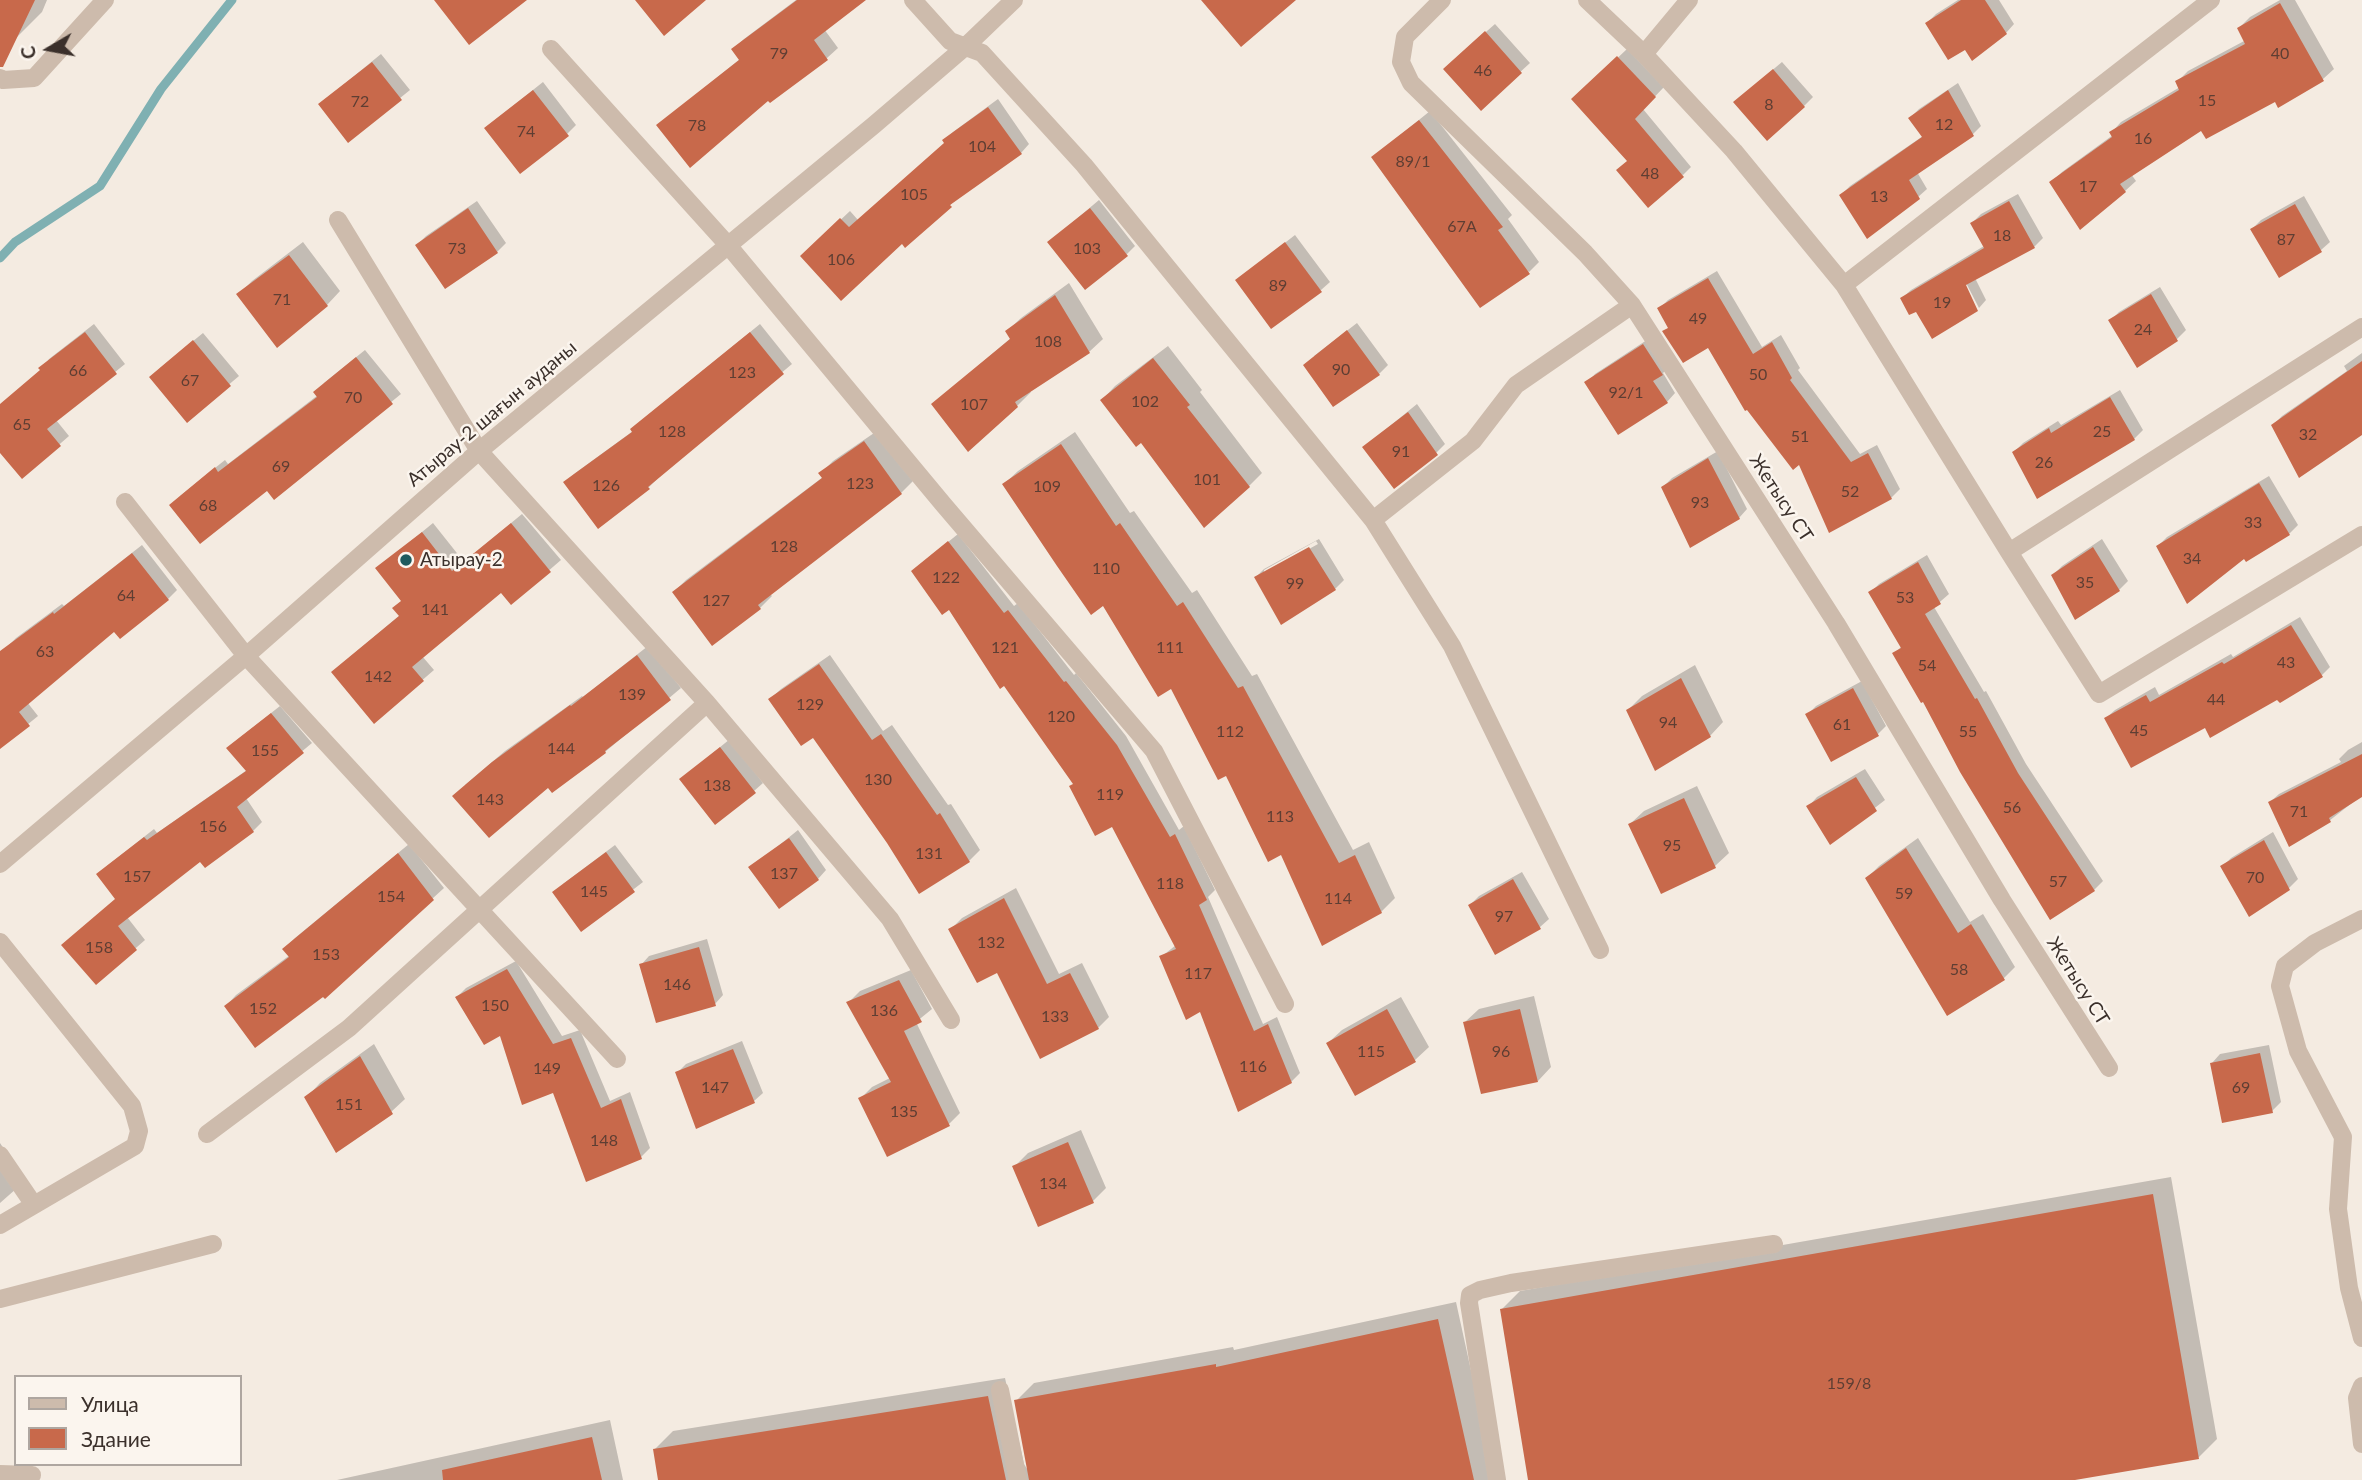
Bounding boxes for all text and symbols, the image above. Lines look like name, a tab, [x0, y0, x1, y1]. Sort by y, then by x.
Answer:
north arrow	[14, 14, 84, 84]
house number: 79	[770, 44, 788, 64]
house number: 40	[2271, 44, 2289, 64]
text: С	[15, 45, 40, 61]
house number: 46	[1474, 61, 1492, 81]
house number: 15	[2198, 91, 2216, 111]
house number: 72	[351, 92, 369, 112]
house number: 8	[1764, 95, 1774, 115]
house number: 12	[1935, 115, 1953, 135]
house number: 78	[688, 116, 706, 136]
house number: 74	[517, 122, 535, 142]
house number: 16	[2134, 129, 2152, 149]
house number: 104	[968, 137, 996, 157]
house number: 89/1	[1395, 152, 1431, 172]
house number: 48	[1641, 164, 1659, 184]
house number: 17	[2079, 177, 2097, 197]
house number: 105	[900, 185, 928, 205]
house number: 13	[1870, 187, 1888, 207]
house number: 67А	[1447, 217, 1477, 237]
house number: 18	[1993, 226, 2011, 246]
house number: 87	[2277, 230, 2295, 250]
house number: 73	[448, 239, 466, 259]
house number: 103	[1073, 239, 1101, 259]
house number: 106	[827, 250, 855, 270]
house number: 89	[1269, 276, 1287, 296]
house number: 71	[273, 290, 291, 310]
house number: 19	[1933, 293, 1951, 313]
house number: 49	[1689, 309, 1707, 329]
house number: 24	[2134, 320, 2152, 340]
house number: 108	[1034, 332, 1062, 352]
street label: Атырау-2 шағын ауданы	[403, 336, 581, 492]
house number: 90	[1332, 360, 1350, 380]
house number: 66	[69, 361, 87, 381]
house number: 123	[728, 363, 756, 383]
house number: 50	[1749, 365, 1767, 385]
house number: 67	[181, 371, 199, 391]
house number: 92/1	[1608, 383, 1644, 403]
house number: 70	[344, 388, 362, 408]
house number: 102	[1131, 392, 1159, 412]
house number: 107	[960, 395, 988, 415]
house number: 65	[13, 415, 31, 435]
house number: 128	[658, 422, 686, 442]
house number: 25	[2093, 422, 2111, 442]
house number: 32	[2299, 425, 2317, 445]
house number: 51	[1791, 427, 1809, 447]
house number: 91	[1392, 442, 1410, 462]
street label: Жетысу СТ	[1744, 450, 1818, 546]
house number: 26	[2035, 453, 2053, 473]
house number: 69	[272, 457, 290, 477]
house number: 101	[1193, 470, 1221, 490]
house number: 123	[846, 474, 874, 494]
house number: 126	[592, 476, 620, 496]
house number: 109	[1033, 477, 1061, 497]
house number: 52	[1841, 482, 1859, 502]
house number: 93	[1691, 493, 1709, 513]
house number: 68	[199, 496, 217, 516]
house number: 33	[2244, 513, 2262, 533]
house number: 128	[770, 537, 798, 557]
place label: Атырау-2	[420, 549, 503, 571]
house number: 34	[2183, 549, 2201, 569]
marker: Атырау-2	[398, 552, 414, 568]
house number: 110	[1092, 559, 1120, 579]
house number: 122	[932, 568, 960, 588]
house number: 35	[2076, 573, 2094, 593]
house number: 99	[1286, 574, 1304, 594]
house number: 64	[117, 586, 135, 606]
house number: 53	[1896, 588, 1914, 608]
house number: 127	[702, 591, 730, 611]
house number: 141	[421, 600, 449, 620]
house number: 121	[991, 638, 1019, 658]
house number: 111	[1156, 638, 1184, 658]
house number: 63	[36, 642, 54, 662]
house number: 43	[2277, 653, 2295, 673]
house number: 54	[1918, 656, 1936, 676]
house number: 142	[364, 667, 392, 687]
house number: 139	[618, 685, 646, 705]
house number: 44	[2207, 690, 2225, 710]
house number: 129	[796, 695, 824, 715]
house number: 120	[1047, 707, 1075, 727]
house number: 94	[1659, 713, 1677, 733]
house number: 61	[1833, 715, 1851, 735]
house number: 45	[2130, 721, 2148, 741]
house number: 112	[1216, 722, 1244, 742]
house number: 55	[1959, 722, 1977, 742]
house number: 144	[547, 739, 575, 759]
house number: 155	[251, 741, 279, 761]
house number: 130	[864, 770, 892, 790]
house number: 138	[703, 776, 731, 796]
house number: 119	[1096, 785, 1124, 805]
house number: 143	[476, 790, 504, 810]
house number: 56	[2003, 798, 2021, 818]
house number: 71	[2290, 802, 2308, 822]
house number: 113	[1266, 807, 1294, 827]
house number: 156	[199, 817, 227, 837]
house number: 95	[1663, 836, 1681, 856]
house number: 131	[915, 844, 943, 864]
house number: 137	[770, 864, 798, 884]
house number: 157	[123, 867, 151, 887]
house number: 70	[2246, 868, 2264, 888]
house number: 57	[2049, 872, 2067, 892]
house number: 118	[1156, 874, 1184, 894]
house number: 145	[580, 882, 608, 902]
house number: 59	[1895, 884, 1913, 904]
house number: 154	[377, 887, 405, 907]
house number: 114	[1324, 889, 1352, 909]
house number: 97	[1495, 907, 1513, 927]
house number: 132	[977, 933, 1005, 953]
street label: Жетысу СТ	[2042, 933, 2114, 1029]
house number: 158	[85, 938, 113, 958]
house number: 153	[312, 945, 340, 965]
house number: 58	[1950, 960, 1968, 980]
house number: 117	[1184, 964, 1212, 984]
house number: 146	[663, 975, 691, 995]
house number: 150	[481, 996, 509, 1016]
house number: 152	[249, 999, 277, 1019]
house number: 136	[870, 1001, 898, 1021]
house number: 133	[1041, 1007, 1069, 1027]
house number: 115	[1357, 1042, 1385, 1062]
house number: 96	[1492, 1042, 1510, 1062]
house number: 116	[1239, 1057, 1267, 1077]
house number: 149	[533, 1059, 561, 1079]
house number: 147	[701, 1078, 729, 1098]
house number: 69	[2232, 1078, 2250, 1098]
house number: 151	[335, 1095, 363, 1115]
house number: 135	[890, 1102, 918, 1122]
house number: 148	[590, 1131, 618, 1151]
house number: 134	[1039, 1174, 1067, 1194]
house number: 159/8	[1827, 1374, 1871, 1394]
legend	[14, 1375, 242, 1466]
text: Улица	[81, 1391, 139, 1416]
text: Здание	[81, 1426, 151, 1451]

